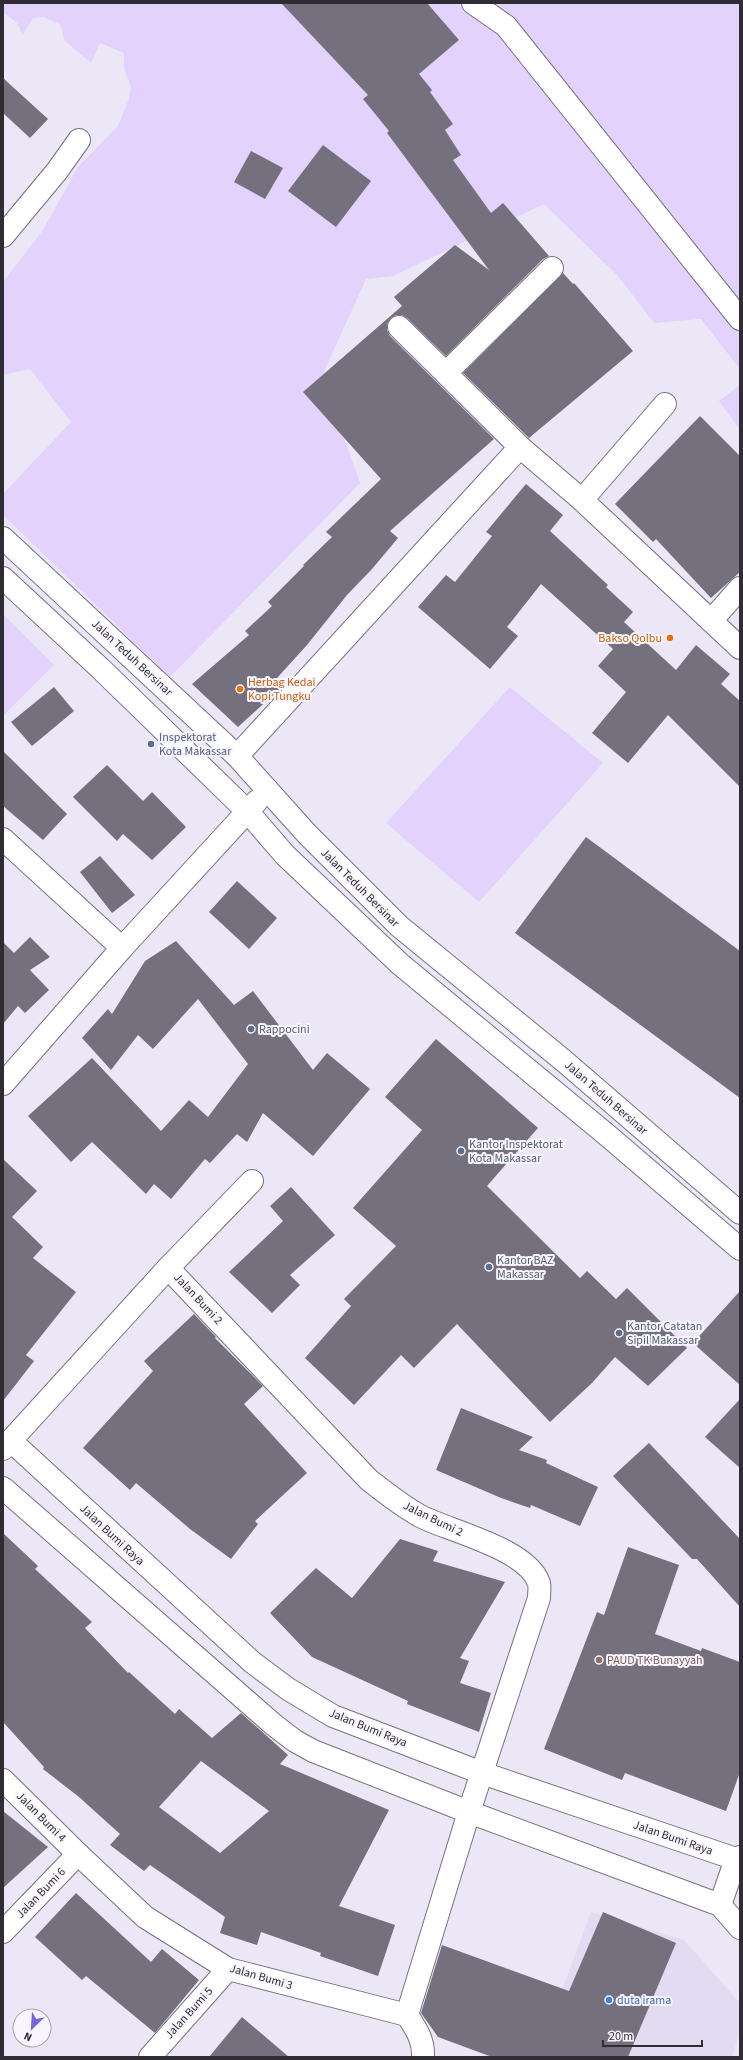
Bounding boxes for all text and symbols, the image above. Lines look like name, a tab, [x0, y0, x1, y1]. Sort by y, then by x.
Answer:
street label: Jalan Teduh Bersinar	[88, 616, 177, 701]
place label: Bakso Qolbu	[598, 630, 662, 647]
marker: Bakso Qolbu	[665, 633, 675, 643]
place label: Herbag Kedai Kopi Tungku	[248, 674, 315, 705]
marker: Herbag Kedai Kopi Tungku	[235, 684, 245, 694]
place label: Inspektorat Kota Makassar	[159, 729, 232, 760]
marker: Inspektorat Kota Makassar	[146, 739, 156, 749]
street label: Jalan Teduh Bersinar	[317, 845, 404, 932]
place label: Rappocini	[259, 1021, 310, 1038]
marker: Rappocini	[246, 1024, 256, 1034]
street label: Jalan Teduh Bersinar	[561, 1057, 652, 1140]
place label: Kantor Inspektorat Kota Makassar	[469, 1136, 563, 1167]
marker: Kantor Inspektorat Kota Makassar	[456, 1146, 466, 1156]
place label: Kantor BAZ Makassar	[497, 1252, 553, 1283]
marker: Kantor BAZ Makassar	[484, 1262, 494, 1272]
street label: Jalan Bumi 2	[170, 1270, 226, 1328]
place label: Kantor Catatan Sipil Makassar	[627, 1318, 702, 1349]
marker: Kantor Catatan Sipil Makassar	[614, 1328, 624, 1338]
street label: Jalan Bumi 2	[400, 1497, 466, 1541]
street label: Jalan Bumi Raya	[76, 1500, 148, 1570]
place label: PAUD TK Bunayyah	[607, 1652, 703, 1669]
marker: PAUD TK Bunayyah	[594, 1655, 604, 1665]
street label: Jalan Bumi Raya	[326, 1705, 410, 1751]
street label: Jalan Bumi 4	[12, 1788, 70, 1846]
street label: Jalan Bumi Raya	[631, 1816, 715, 1860]
street label: Jalan Bumi 6	[12, 1864, 70, 1922]
street label: Jalan Bumi 3	[228, 1960, 294, 1994]
street label: Jalan Bumi 5	[161, 1983, 217, 2043]
place label: duta irama	[617, 1992, 671, 2009]
marker: duta irama	[604, 1995, 614, 2005]
north arrow	[12, 2008, 52, 2048]
scale bar	[603, 2022, 702, 2048]
text: N	[21, 2028, 34, 2045]
text: 20 m	[609, 2028, 633, 2045]

